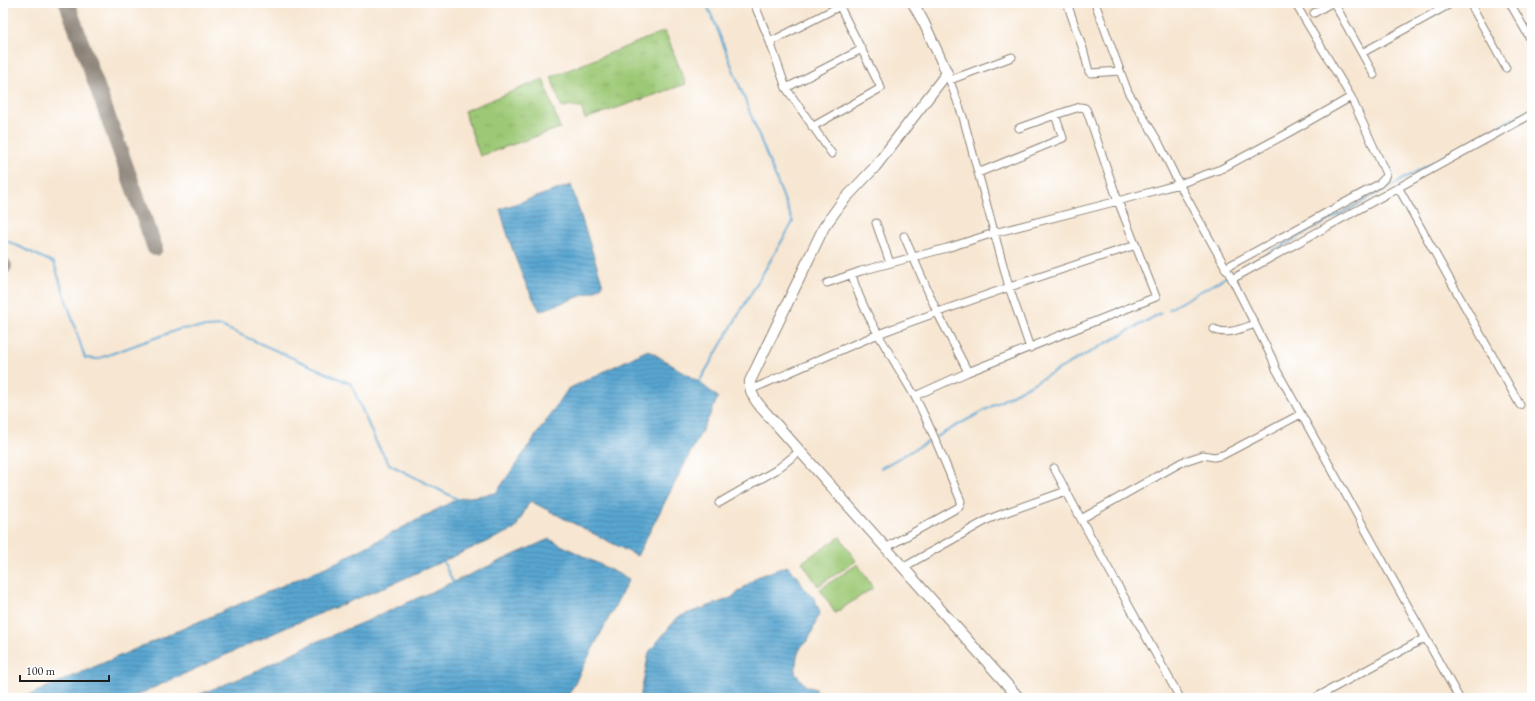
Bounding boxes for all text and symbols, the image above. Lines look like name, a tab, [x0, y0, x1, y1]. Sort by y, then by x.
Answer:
scale bar	[20, 657, 109, 683]
text: 100 m	[26, 663, 56, 679]

